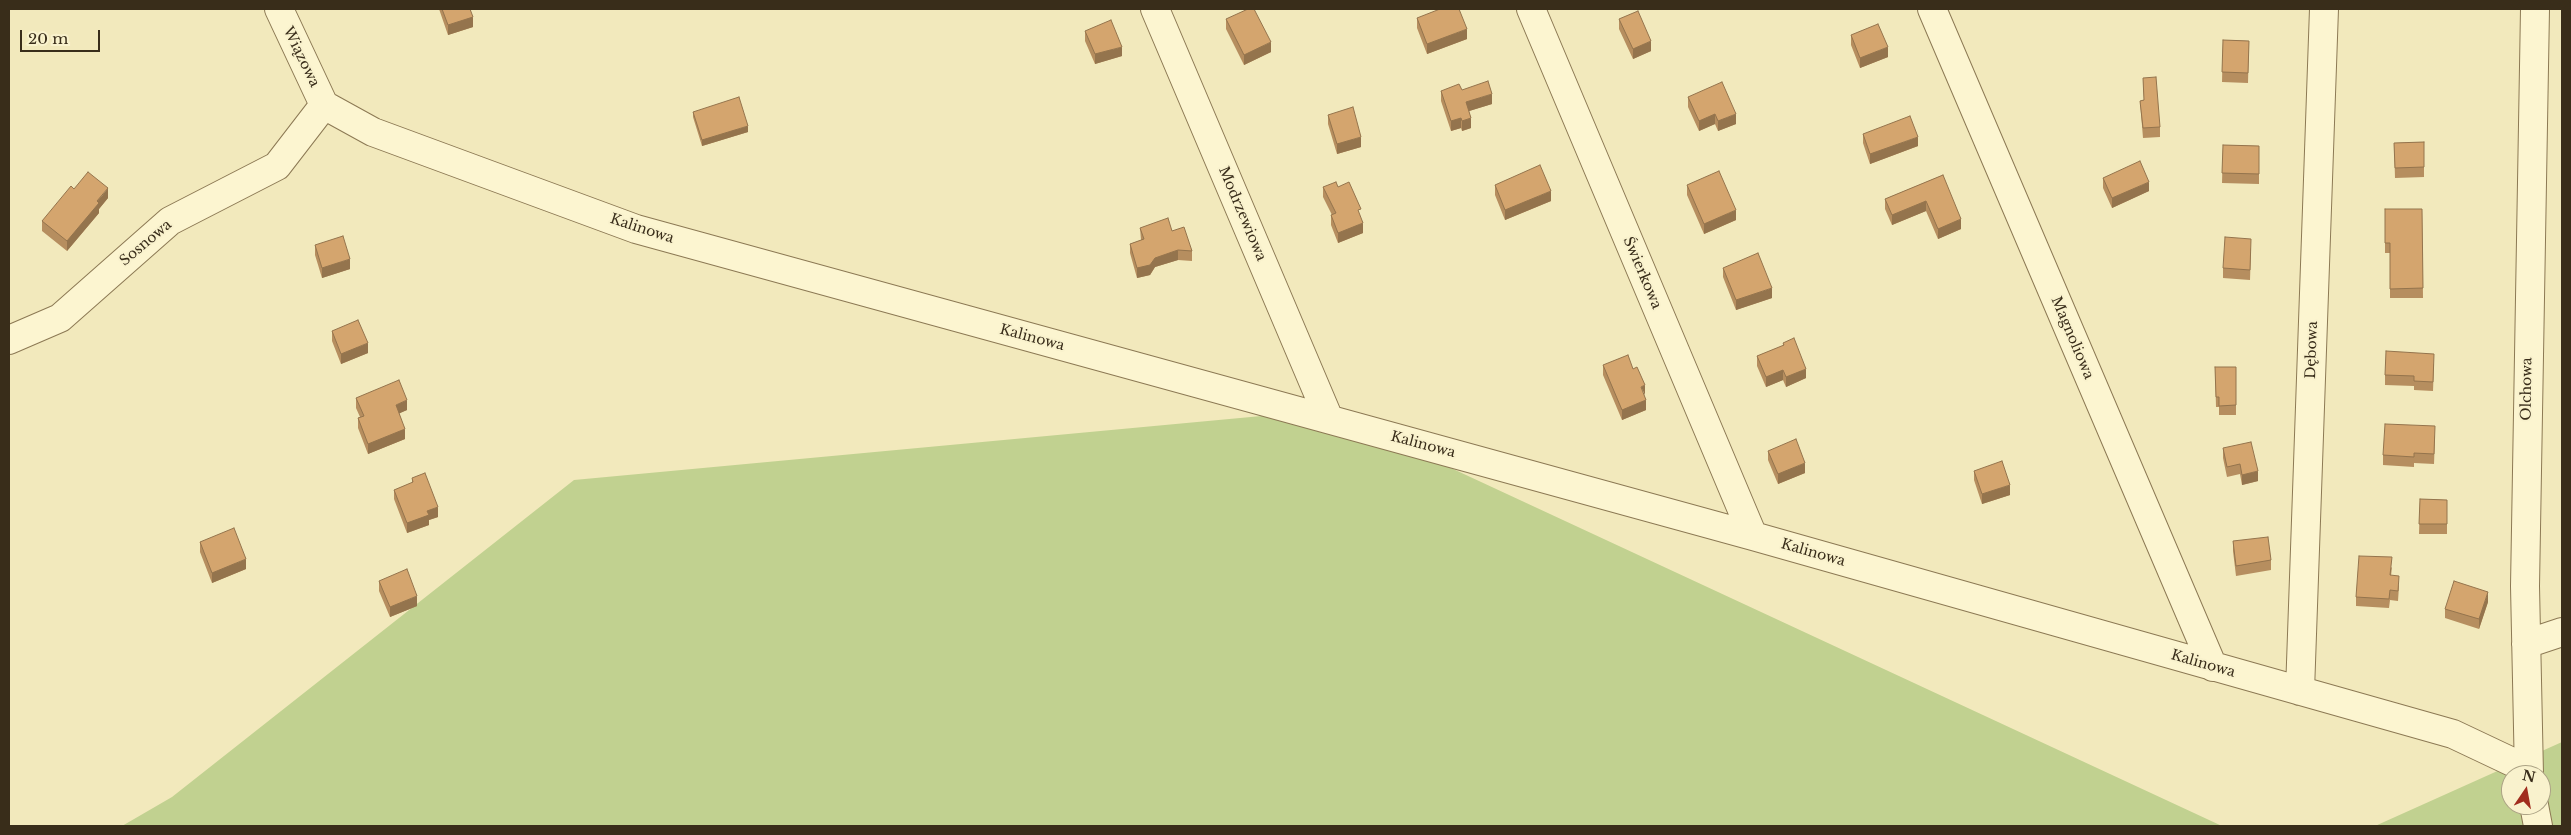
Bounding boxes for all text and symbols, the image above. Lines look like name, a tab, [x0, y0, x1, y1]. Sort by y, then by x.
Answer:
scale bar	[22, 20, 102, 52]
street label: Wiązowa	[279, 24, 323, 90]
text: 20 m	[28, 29, 68, 48]
street label: Modrzewiowa	[1215, 164, 1269, 264]
street label: Kalinowa	[608, 211, 676, 247]
street label: Sosnowa	[117, 216, 175, 270]
street label: Świerkowa	[1619, 234, 1665, 312]
street label: Magnoliowa	[2047, 294, 2097, 382]
street label: Kalinowa	[998, 321, 1066, 355]
street label: Dębowa	[2303, 321, 2321, 379]
street label: Olchowa	[2518, 357, 2536, 421]
street label: Kalinowa	[1389, 428, 1457, 462]
street label: Kalinowa	[1779, 536, 1847, 570]
street label: Kalinowa	[2169, 647, 2237, 681]
north arrow	[2501, 765, 2551, 815]
text: N	[2521, 766, 2537, 786]

